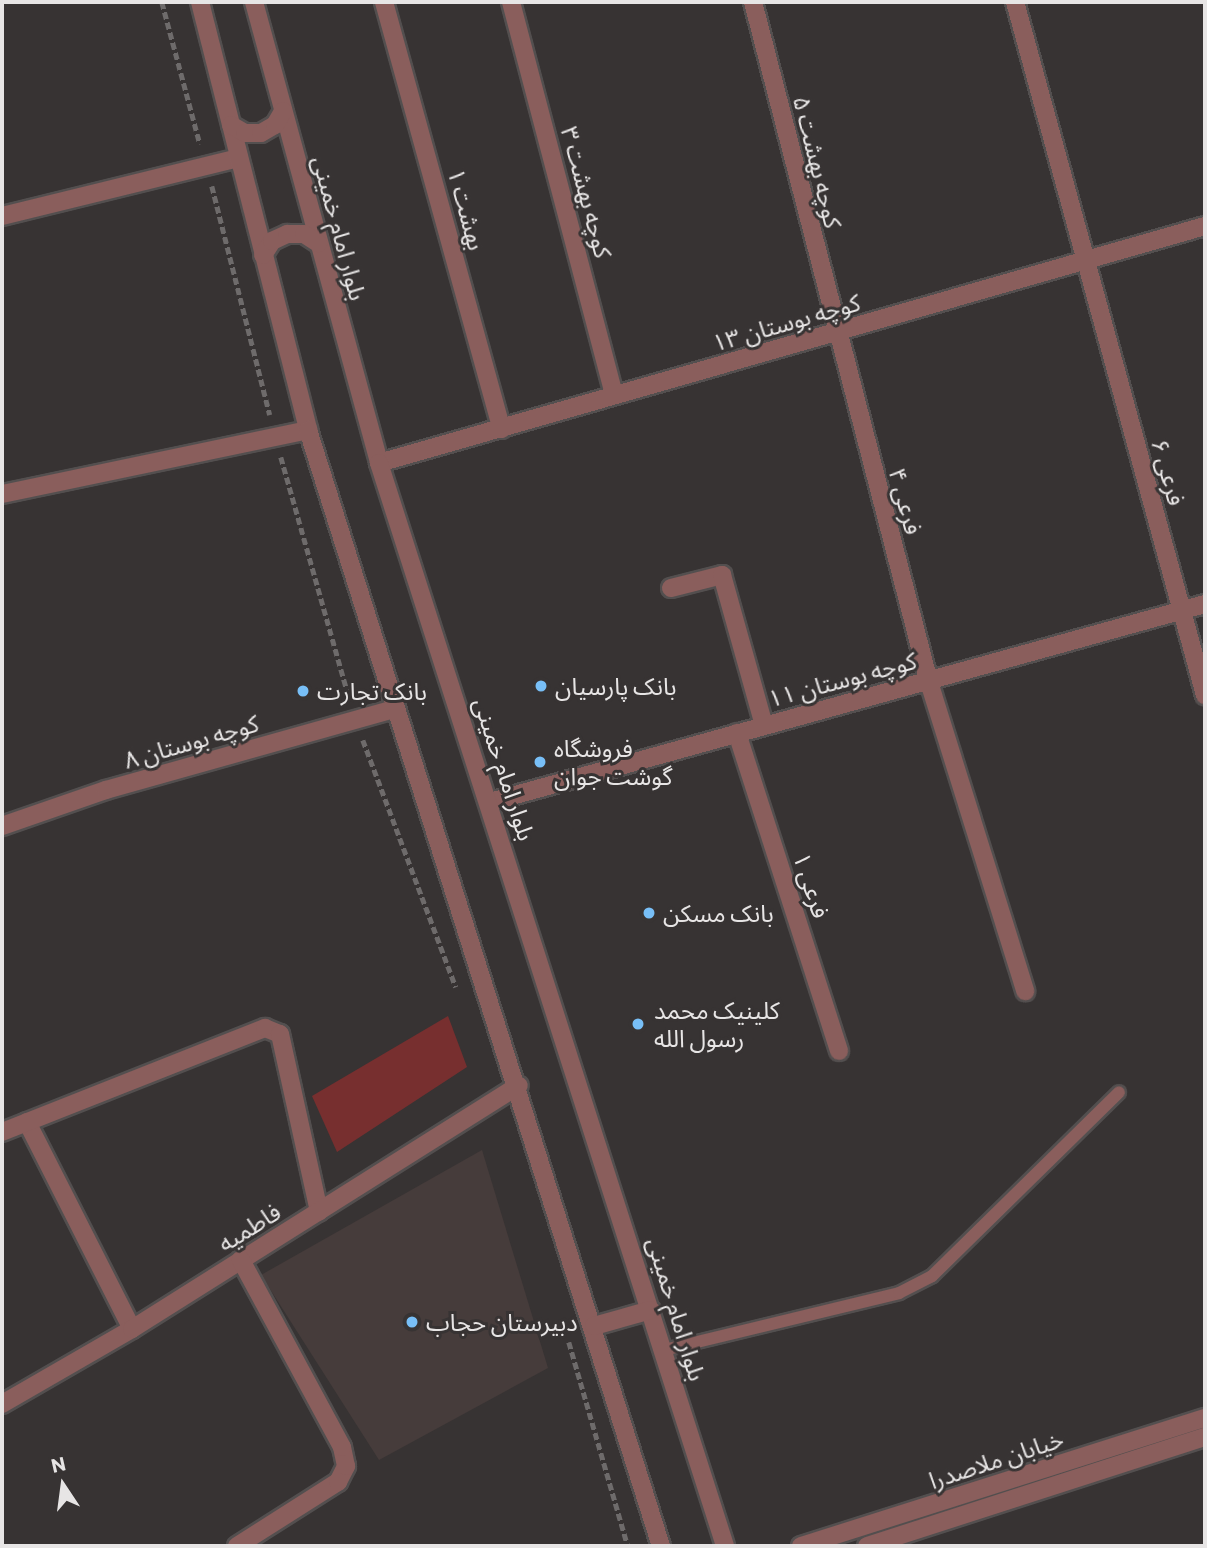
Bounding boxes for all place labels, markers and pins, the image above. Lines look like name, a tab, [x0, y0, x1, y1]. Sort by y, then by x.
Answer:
place label: بانک پارسیان	[555, 672, 676, 700]
place label: بانک تجارت	[317, 677, 427, 705]
marker: بانک پارسیان	[533, 678, 549, 694]
marker: بانک تجارت	[295, 683, 311, 699]
place label: فروشگاه گوشت جوان	[554, 734, 672, 790]
marker: فروشگاه گوشت جوان	[532, 754, 548, 770]
place label: بانک مسکن	[663, 899, 774, 927]
marker: بانک مسکن	[641, 905, 657, 921]
place label: کلینیک محمد رسول الله	[654, 996, 780, 1052]
marker: کلینیک محمد رسول الله	[628, 1014, 648, 1034]
place label: دبیرستان حجاب	[426, 1308, 578, 1336]
marker: دبیرستان حجاب	[404, 1314, 420, 1330]

